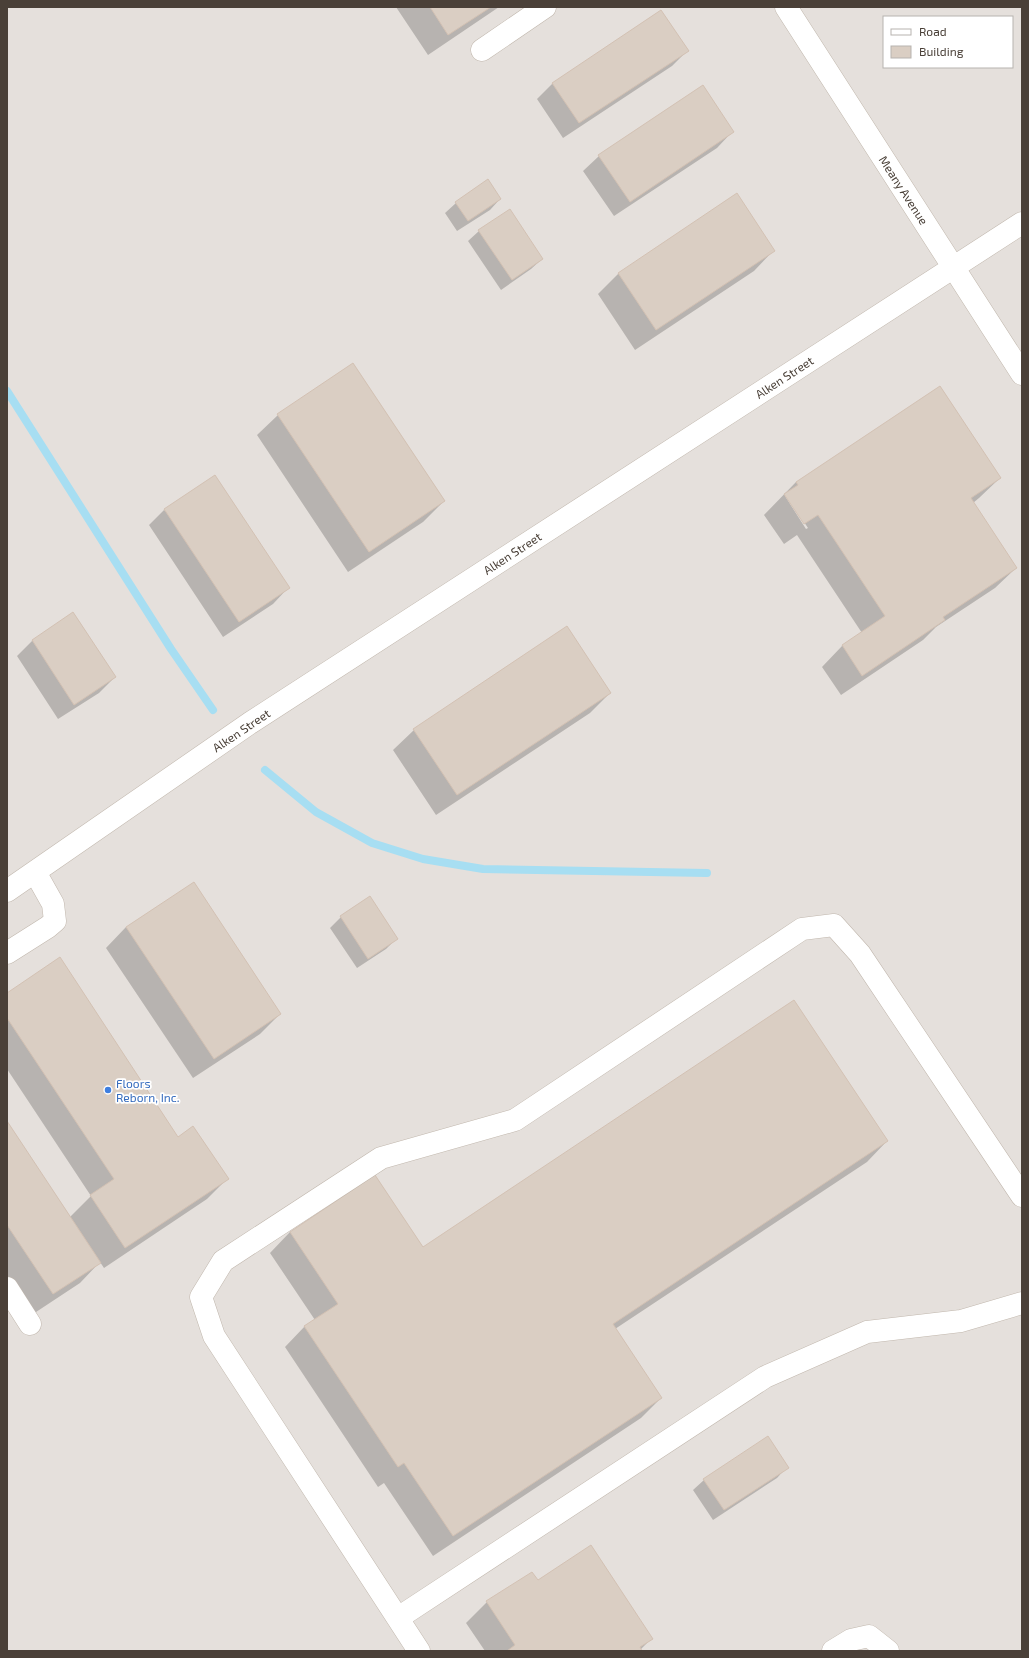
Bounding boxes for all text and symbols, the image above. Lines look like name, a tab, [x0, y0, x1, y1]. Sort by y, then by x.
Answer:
legend	[883, 16, 1013, 68]
text: Road	[919, 24, 947, 38]
text: Building	[919, 44, 964, 58]
street label: Meany Avenue	[877, 153, 931, 227]
street label: Alken Street	[752, 353, 816, 401]
street label: Alken Street	[480, 529, 544, 577]
street label: Alken Street	[210, 705, 273, 754]
place label: Floors Reborn, Inc.	[116, 1076, 179, 1104]
marker: Floors Reborn, Inc.	[103, 1085, 113, 1095]

